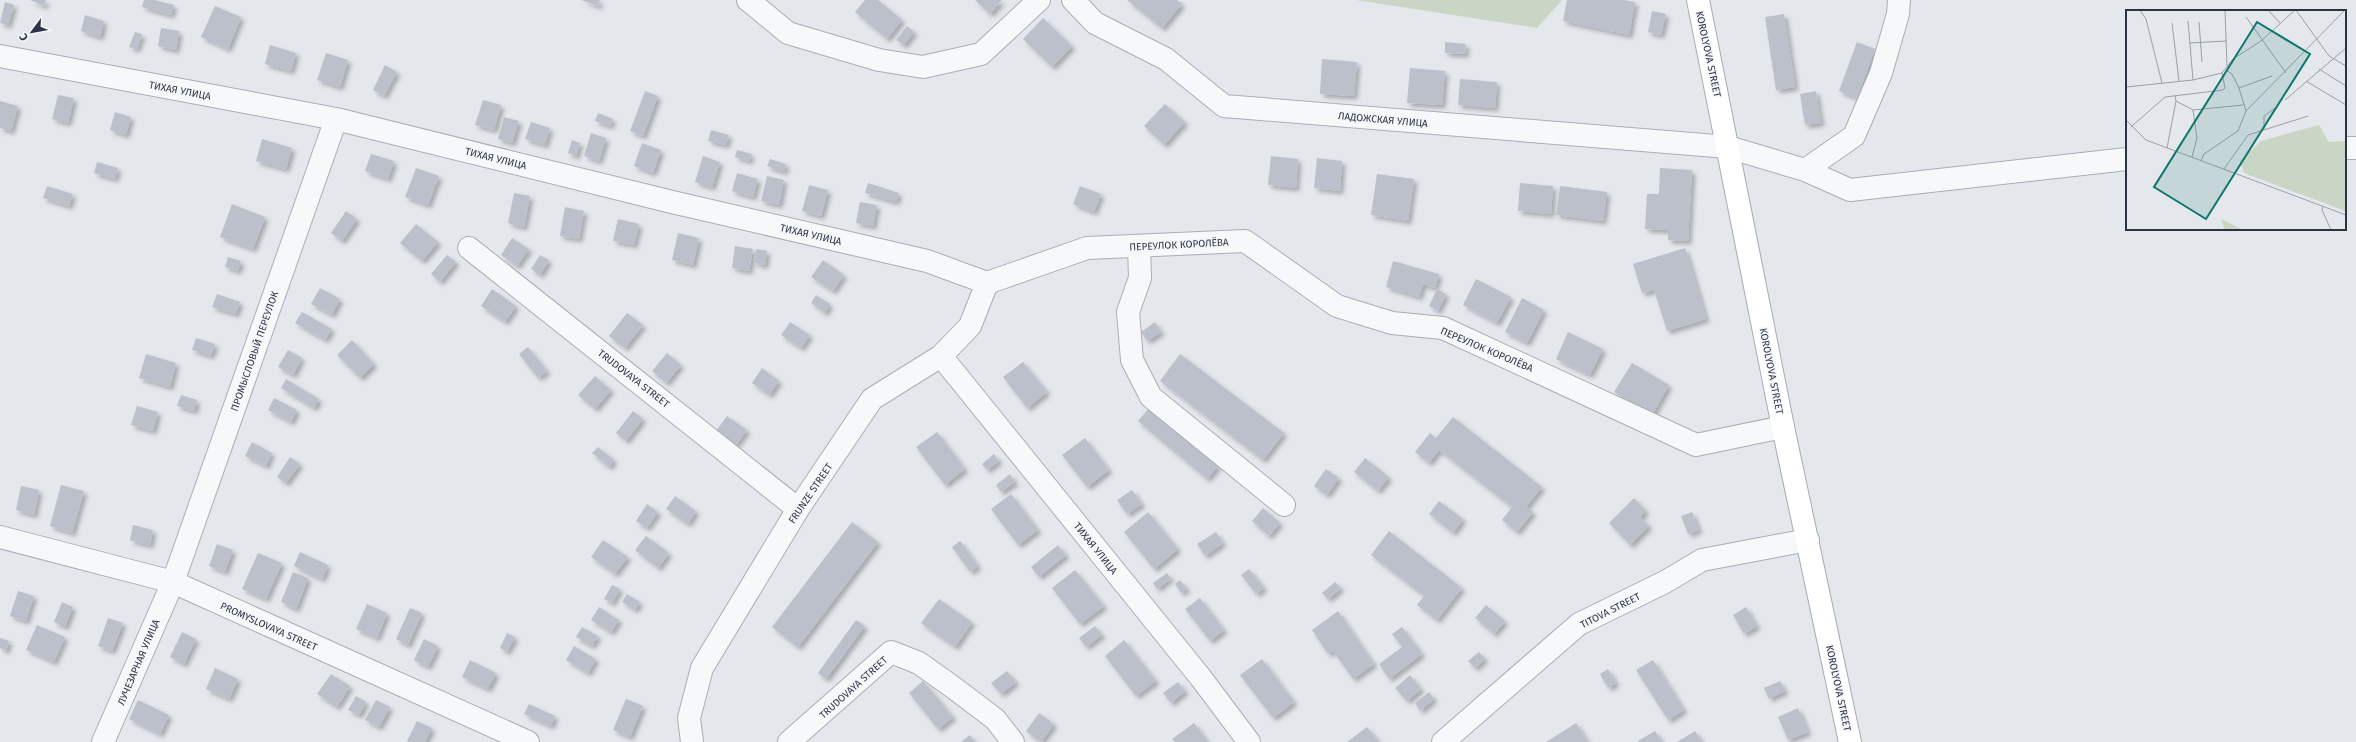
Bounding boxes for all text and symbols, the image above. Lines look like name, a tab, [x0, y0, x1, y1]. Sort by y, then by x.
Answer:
street label: KOROLYOVA STREET	[1693, 10, 1723, 99]
inset map	[2126, 10, 2346, 230]
north arrow	[12, 12, 52, 52]
text: С	[16, 30, 31, 43]
street label: ТИХАЯ УЛИЦА	[148, 79, 212, 103]
street label: ЛАДОЖСКАЯ УЛИЦА	[1337, 110, 1429, 130]
street label: ТИХАЯ УЛИЦА	[464, 146, 528, 172]
street label: ТИХАЯ УЛИЦА	[779, 222, 843, 248]
street label: ПЕРЕУЛОК КОРОЛЁВА	[1129, 234, 1229, 254]
street label: ПРОМЫСЛОВЫЙ ПЕРЕУЛОК	[228, 289, 281, 413]
street label: ПЕРЕУЛОК КОРОЛЁВА	[1439, 323, 1536, 375]
street label: KOROLYOVA STREET	[1757, 327, 1785, 416]
street label: TRUDOVAYA STREET	[595, 347, 672, 411]
street label: FRUNZE STREET	[786, 461, 836, 526]
street label: ТИХАЯ УЛИЦА	[1071, 520, 1120, 577]
street label: TITOVA STREET	[1578, 590, 1643, 631]
street label: PROMYSLOVAYA STREET	[218, 600, 320, 654]
street label: ЛУЧЕЗАРНАЯ УЛИЦА	[115, 617, 163, 707]
street label: KOROLYOVA STREET	[1823, 644, 1853, 733]
street label: TRUDOVAYA STREET	[817, 653, 891, 721]

